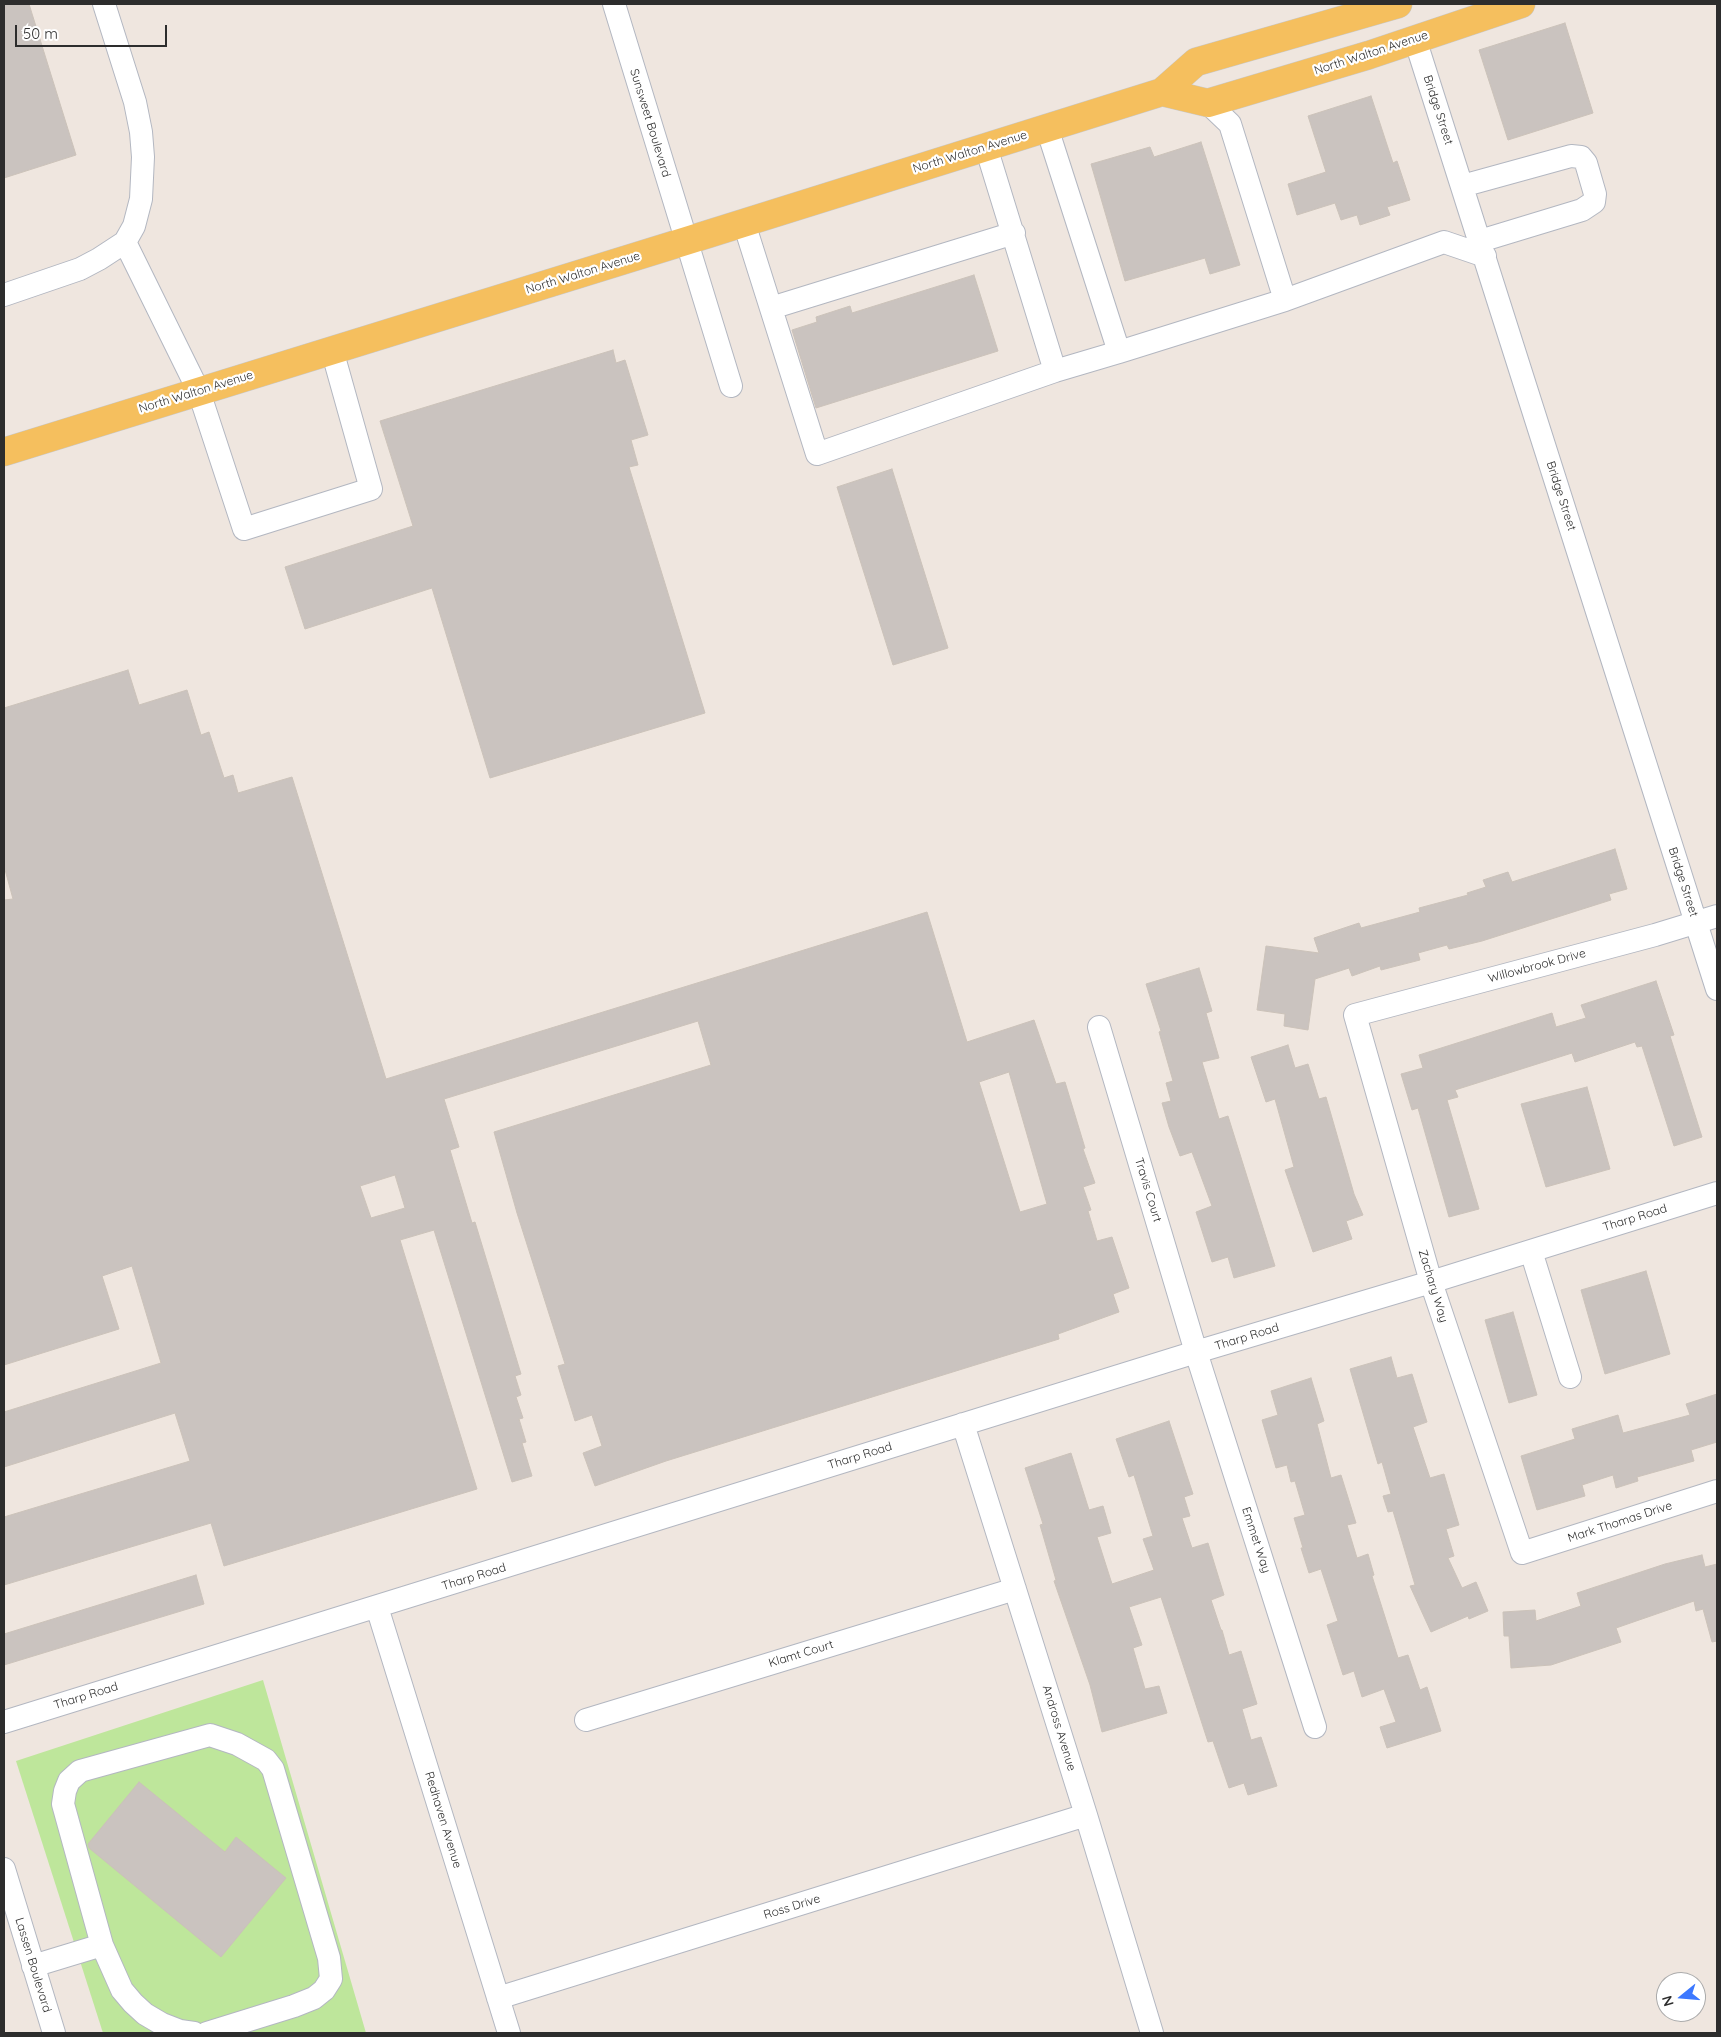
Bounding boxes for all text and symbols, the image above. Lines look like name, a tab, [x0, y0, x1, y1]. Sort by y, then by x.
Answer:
scale bar	[18, 15, 170, 47]
text: 50 m	[23, 24, 58, 43]
street label: North Walton Avenue	[1312, 28, 1430, 78]
street label: Sunsweet Boulevard	[627, 67, 673, 179]
street label: Bridge Street	[1420, 73, 1456, 147]
street label: North Walton Avenue	[911, 128, 1029, 176]
street label: North Walton Avenue	[524, 249, 642, 297]
street label: North Walton Avenue	[137, 368, 255, 416]
street label: Bridge Street	[1543, 459, 1579, 533]
street label: Bridge Street	[1665, 845, 1701, 919]
street label: Willowbrook Drive	[1487, 946, 1587, 986]
street label: Travis Court	[1131, 1156, 1165, 1224]
street label: Tharp Road	[1601, 1201, 1669, 1235]
street label: Zachary Way	[1415, 1248, 1451, 1324]
street label: Tharp Road	[1213, 1320, 1281, 1354]
street label: Tharp Road	[826, 1439, 894, 1473]
street label: Mark Thomas Drive	[1566, 1498, 1674, 1546]
street label: Emmet Way	[1239, 1505, 1273, 1575]
street label: Tharp Road	[440, 1560, 508, 1594]
street label: Klamt Court	[767, 1637, 835, 1671]
street label: Tharp Road	[52, 1679, 120, 1713]
street label: Andross Avenue	[1039, 1683, 1079, 1773]
street label: Redhaven Avenue	[421, 1770, 465, 1870]
street label: Ross Drive	[762, 1892, 822, 1922]
street label: Lassen Boulevard	[12, 1916, 54, 2014]
north arrow	[1656, 1972, 1706, 2022]
text: N	[1658, 1994, 1678, 2009]

